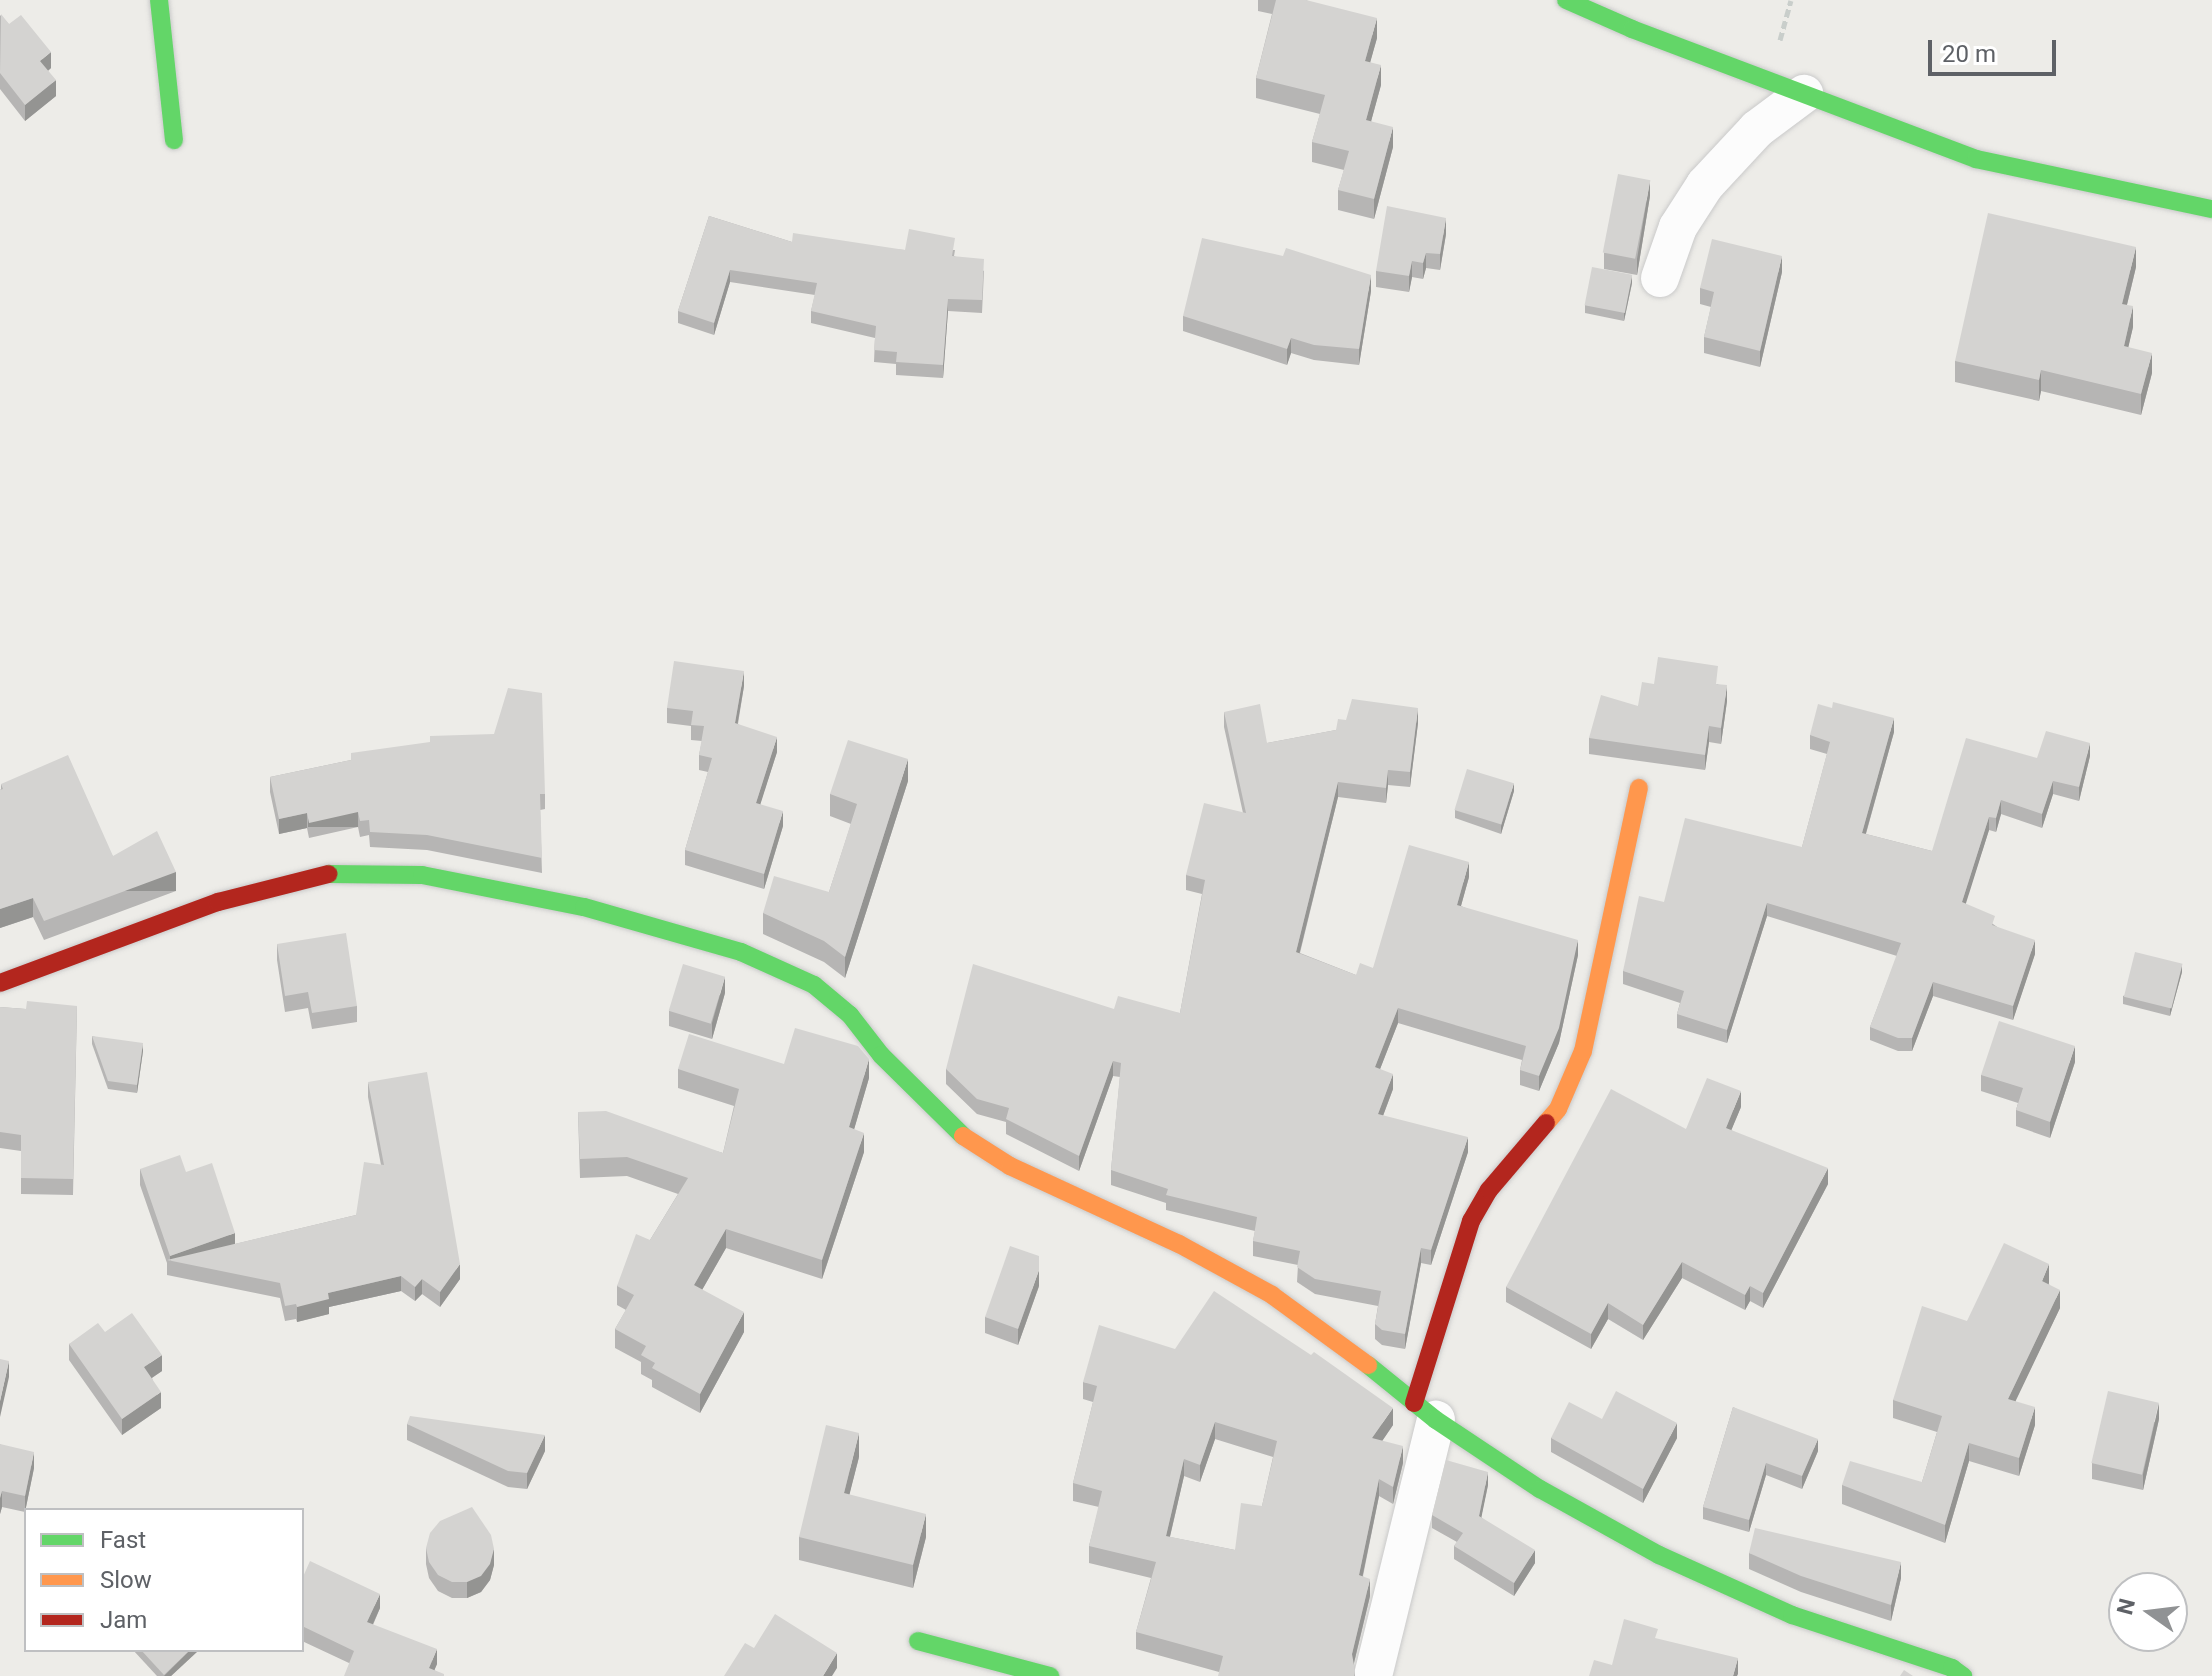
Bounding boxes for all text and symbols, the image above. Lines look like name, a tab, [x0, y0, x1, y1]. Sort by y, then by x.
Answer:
scale bar	[1932, 24, 2060, 74]
text: 20 m	[1942, 40, 1996, 68]
legend	[24, 1508, 304, 1652]
text: Fast	[100, 1526, 146, 1554]
text: Slow	[100, 1566, 152, 1594]
north arrow	[2108, 1572, 2188, 1652]
text: N	[2112, 1596, 2140, 1617]
text: Jam	[100, 1606, 147, 1634]

